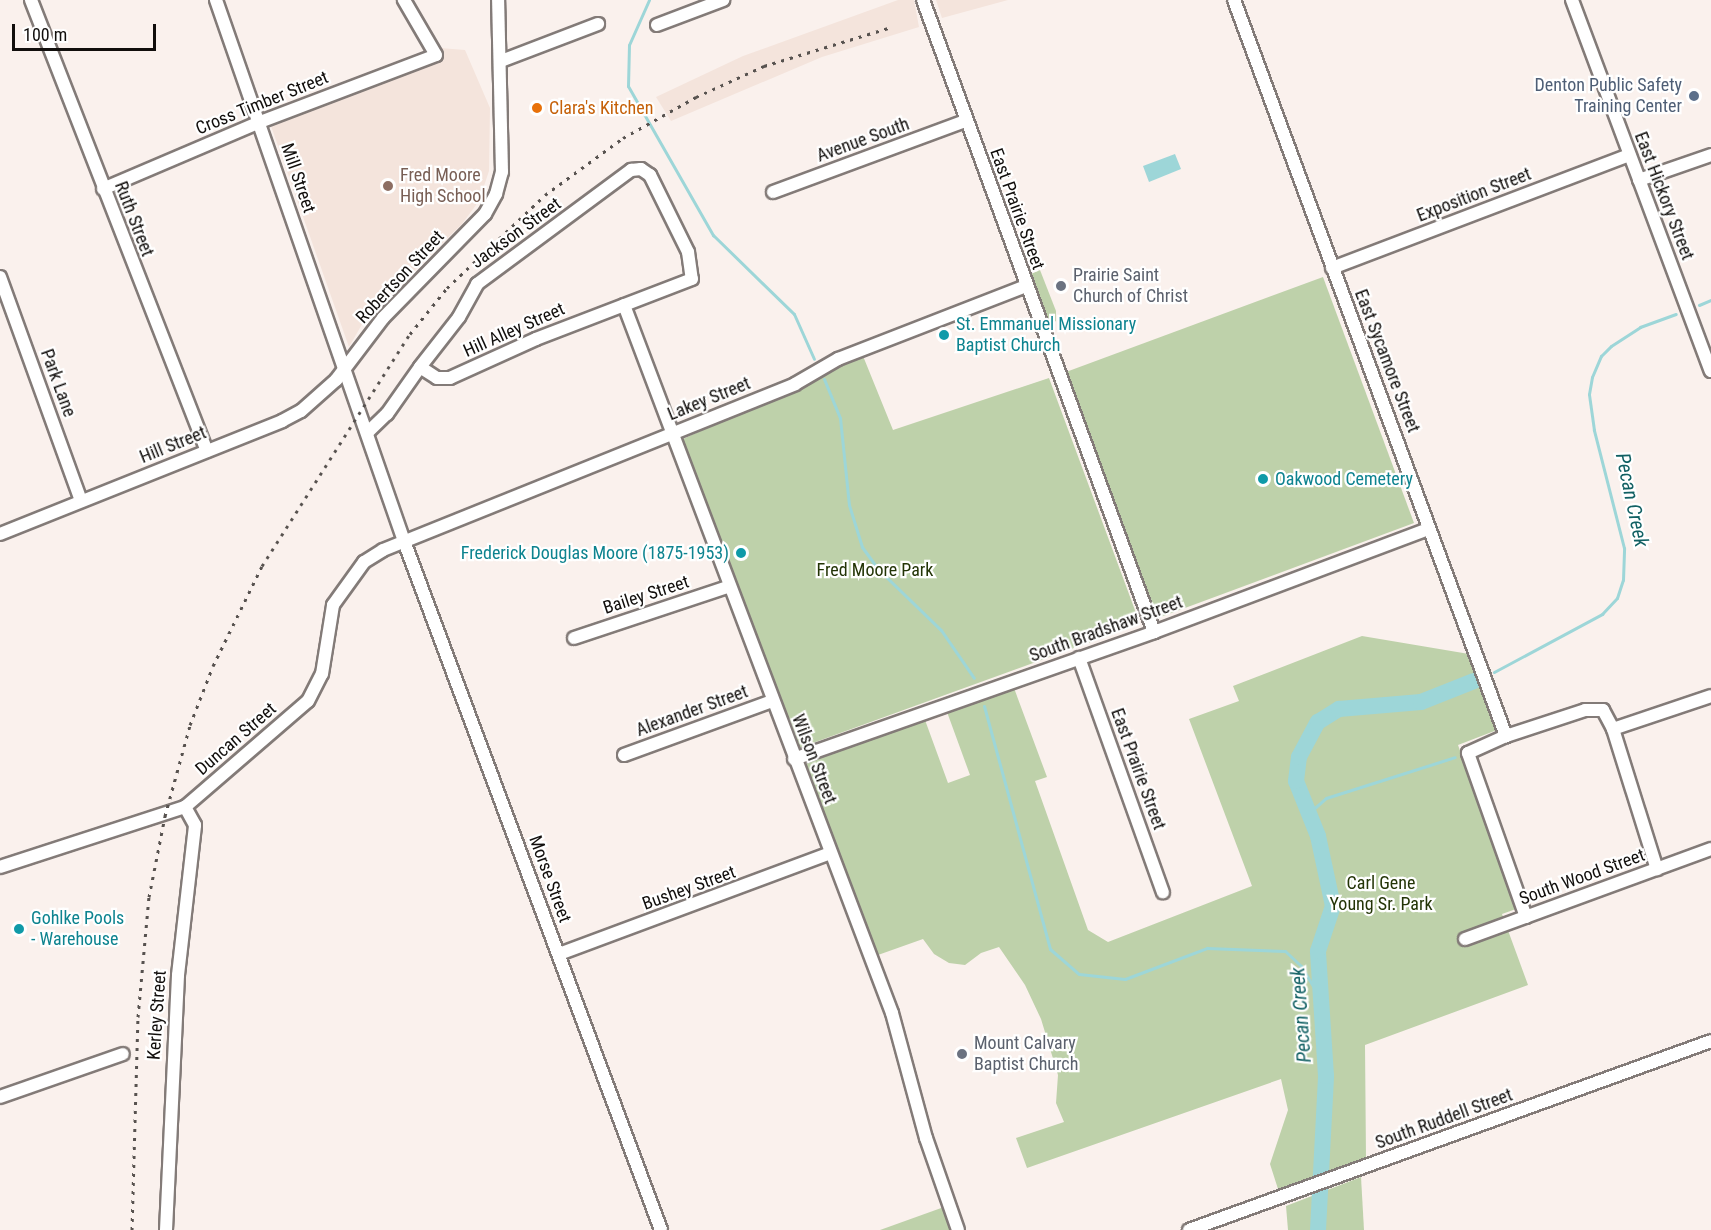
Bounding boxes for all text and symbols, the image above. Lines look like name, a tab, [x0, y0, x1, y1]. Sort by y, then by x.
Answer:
scale bar	[15, 12, 159, 50]
text: 100 m	[23, 24, 67, 45]
street label: Cross Timber Street	[192, 67, 332, 139]
place label: Denton Public Safety Training Center	[1535, 75, 1682, 118]
marker: Denton Public Safety Training Center	[1687, 89, 1701, 103]
place label: Clara's Kitchen	[549, 97, 653, 119]
marker: Clara's Kitchen	[530, 101, 544, 115]
street label: Avenue South	[814, 113, 912, 167]
street label: East Hickory Street	[1630, 129, 1698, 263]
street label: Mill Street	[276, 140, 320, 216]
street label: East Prairie Street	[985, 145, 1049, 273]
street label: Exposition Street	[1414, 163, 1534, 227]
place label: Fred Moore High School	[400, 165, 486, 207]
street label: Ruth Street	[110, 178, 158, 260]
marker: Fred Moore High School	[381, 179, 395, 193]
street label: Jackson Street	[467, 193, 565, 273]
street label: Robertson Street	[351, 226, 449, 328]
place label: Prairie Saint Church of Christ	[1073, 265, 1188, 308]
marker: Prairie Saint Church of Christ	[1054, 279, 1068, 293]
street label: East Sycamore Street	[1350, 286, 1424, 436]
street label: Hill Alley Street	[460, 298, 568, 362]
place label: St. Emmanuel Missionary Baptist Church	[956, 314, 1136, 356]
marker: St. Emmanuel Missionary Baptist Church	[937, 328, 951, 342]
street label: Park Lane	[36, 346, 80, 420]
street label: Lakey Street	[665, 373, 753, 425]
street label: Hill Street	[137, 422, 209, 468]
water label: Pecan Creek	[1610, 451, 1654, 549]
place label: Oakwood Cemetery	[1275, 468, 1413, 490]
marker: Oakwood Cemetery	[1256, 472, 1270, 486]
place label: Frederick Douglas Moore (1875-1953)	[461, 542, 729, 564]
marker: Frederick Douglas Moore (1875-1953)	[734, 546, 748, 560]
park label: Fred Moore Park	[817, 559, 933, 581]
street label: Bailey Street	[600, 571, 692, 619]
street label: South Bradshaw Street	[1027, 591, 1185, 667]
street label: Alexander Street	[633, 681, 751, 741]
street label: Duncan Street	[191, 698, 281, 780]
street label: East Prairie Street	[1106, 705, 1170, 833]
street label: Wilson Street	[787, 711, 841, 807]
street label: Morse Street	[524, 833, 576, 925]
street label: South Wood Street	[1516, 844, 1648, 910]
street label: Bushey Street	[639, 861, 739, 915]
park label: Carl Gene Young Sr. Park	[1329, 873, 1433, 916]
place label: Gohlke Pools - Warehouse	[31, 908, 124, 950]
marker: Gohlke Pools - Warehouse	[12, 922, 26, 936]
water label: Pecan Creek	[1286, 966, 1316, 1064]
street label: Kerley Street	[143, 969, 171, 1061]
place label: Mount Calvary Baptist Church	[974, 1033, 1078, 1076]
marker: Mount Calvary Baptist Church	[955, 1047, 969, 1061]
street label: South Ruddell Street	[1372, 1084, 1516, 1154]

